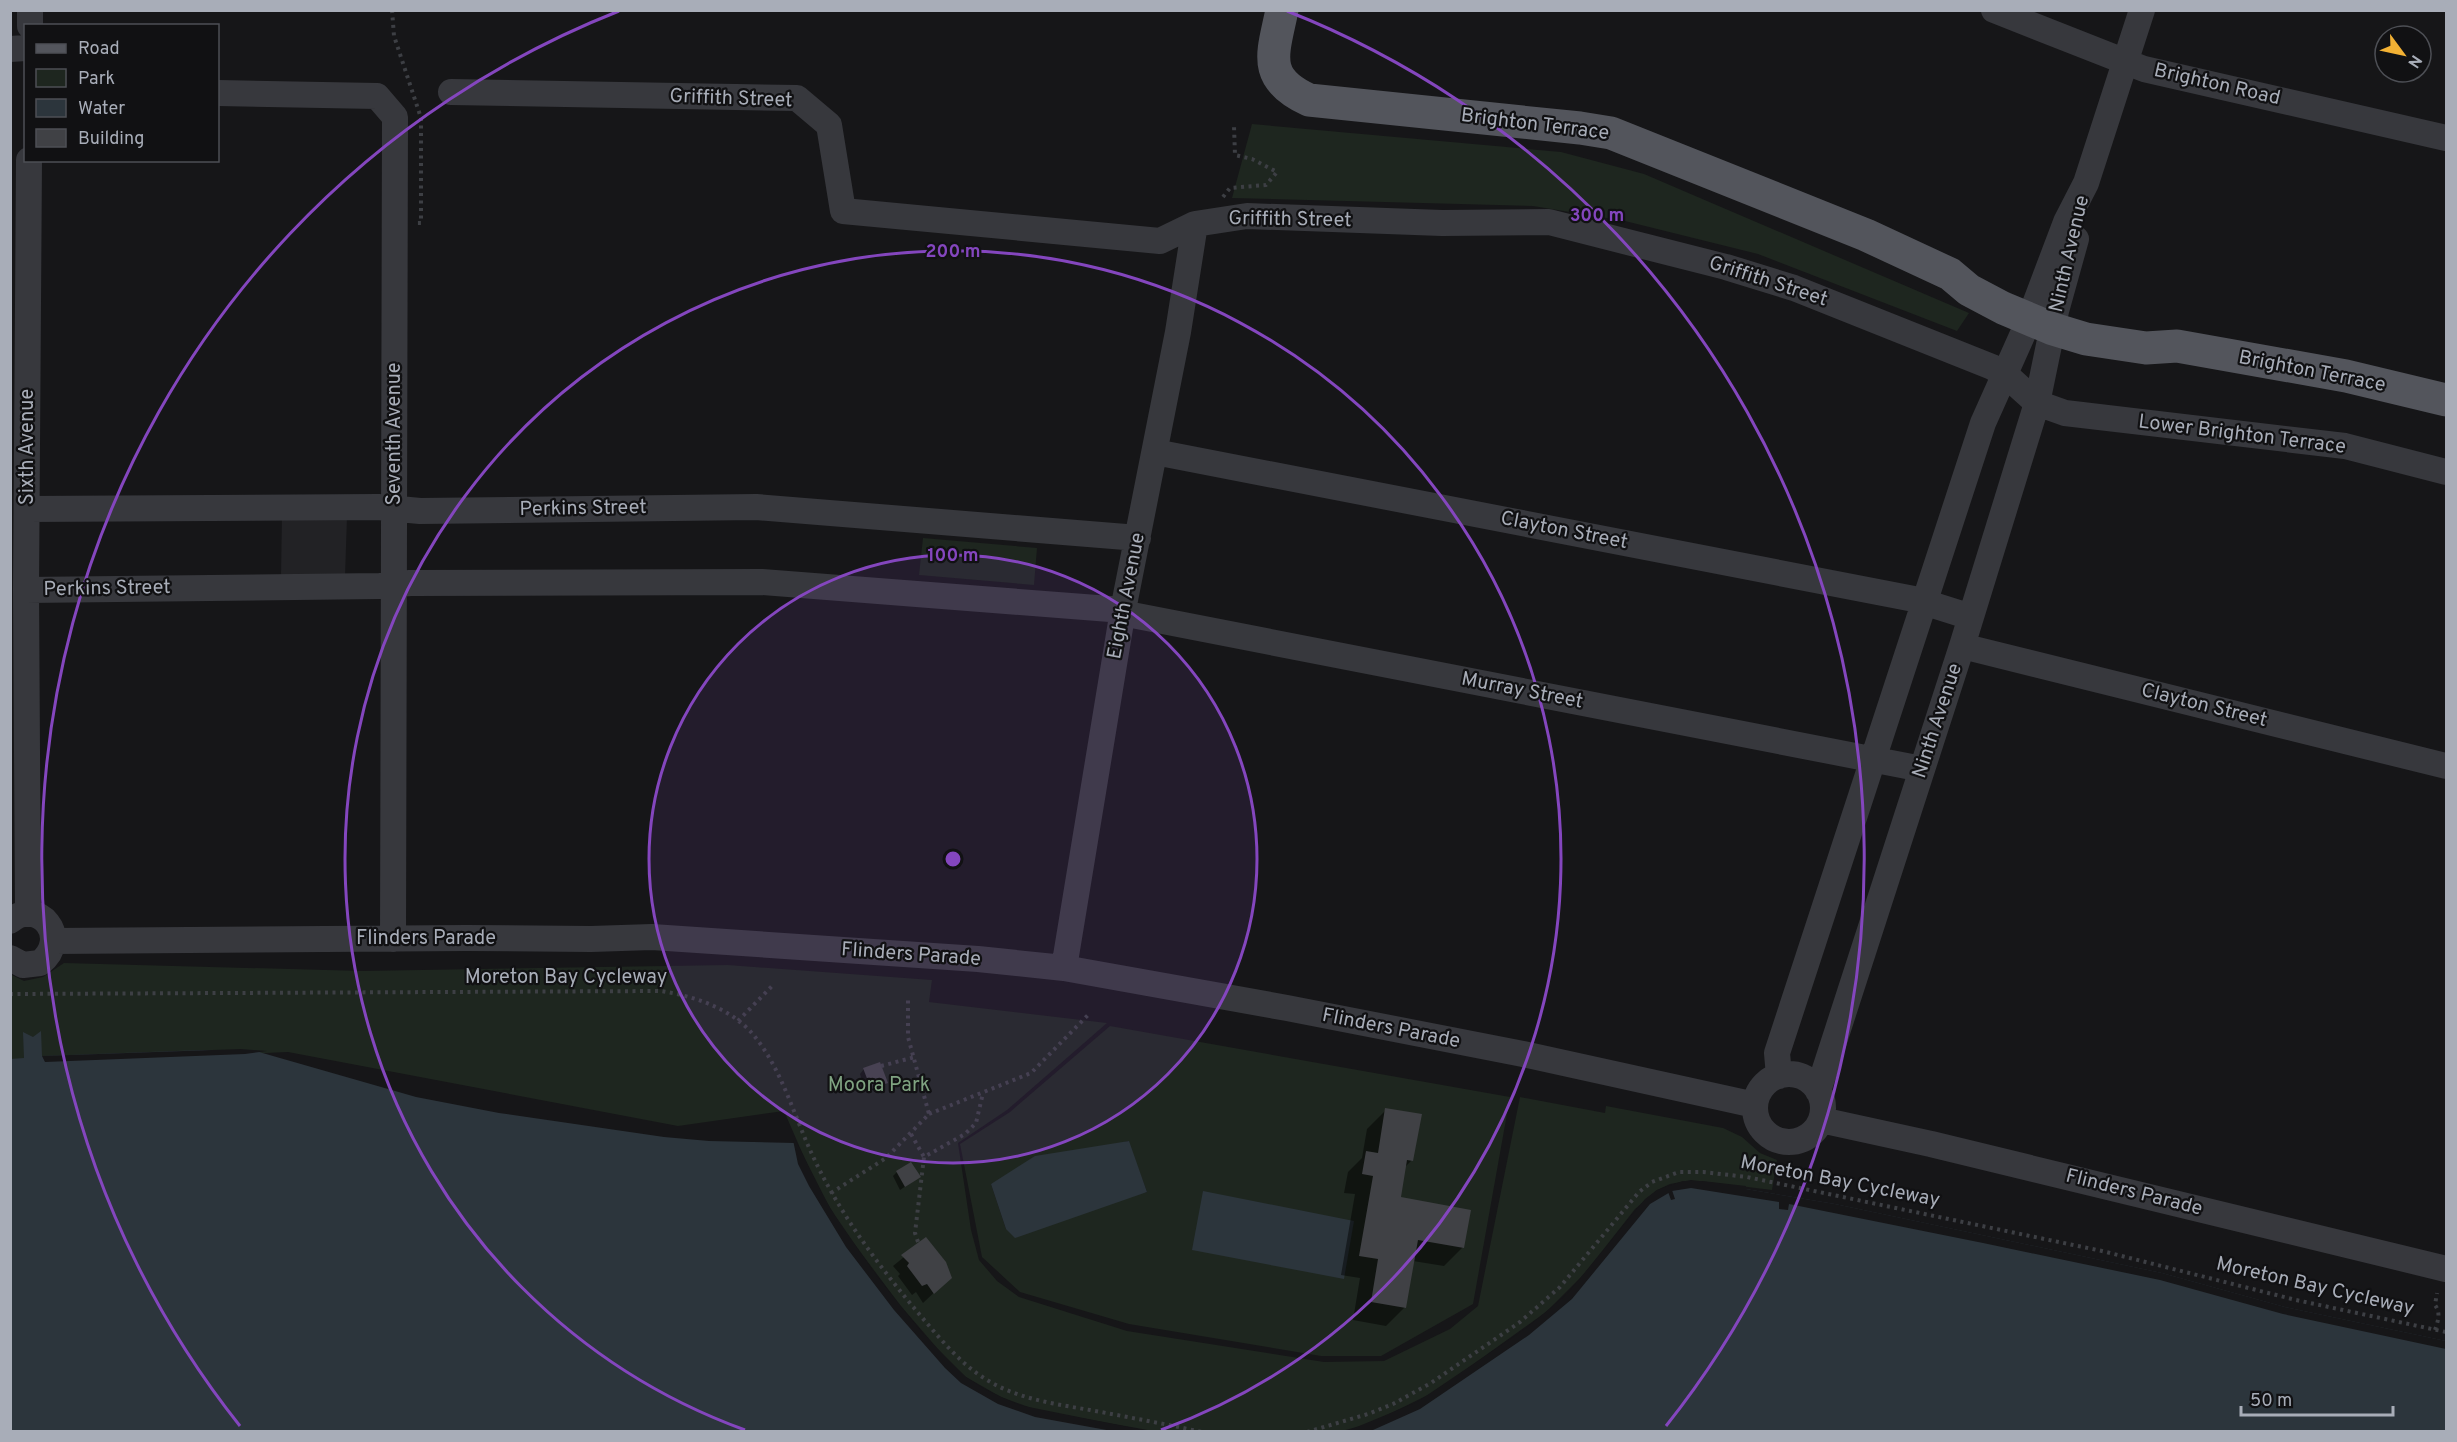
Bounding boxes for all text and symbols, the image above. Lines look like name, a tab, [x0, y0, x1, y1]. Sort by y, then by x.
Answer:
legend	[24, 24, 219, 162]
north arrow	[2373, 24, 2433, 84]
text: Road	[78, 38, 120, 61]
text: N	[2402, 51, 2425, 71]
street label: Brighton Road	[2151, 58, 2283, 112]
text: Park	[78, 68, 115, 91]
street label: Griffith Street	[669, 84, 793, 114]
text: Water	[78, 98, 125, 121]
street label: Brighton Terrace	[1459, 103, 1611, 147]
text: Building	[78, 128, 144, 151]
street label: Ninth Avenue	[2044, 193, 2096, 315]
text: 300 m	[1570, 205, 1624, 228]
street label: Griffith Street	[1228, 206, 1352, 234]
text: 200 m	[925, 241, 981, 264]
street label: Griffith Street	[1705, 251, 1831, 313]
street label: Brighton Terrace	[2236, 345, 2388, 399]
street label: Seventh Avenue	[382, 362, 408, 506]
street label: Sixth Avenue	[15, 389, 41, 505]
street label: Lower Brighton Terrace	[2137, 409, 2347, 461]
street label: Perkins Street	[519, 495, 647, 523]
street label: Clayton Street	[1498, 506, 1630, 556]
street label: Eighth Avenue	[1102, 530, 1152, 662]
text: 100 m	[927, 545, 979, 568]
street label: Perkins Street	[43, 575, 171, 603]
street label: Ninth Avenue	[1907, 660, 1969, 782]
street label: Murray Street	[1459, 666, 1585, 716]
street label: Clayton Street	[2138, 678, 2270, 734]
centre of rings	[943, 849, 963, 869]
street label: Flinders Parade	[356, 926, 496, 952]
street label: Flinders Parade	[840, 937, 982, 973]
street label: Moreton Bay Cycleway	[465, 965, 667, 991]
street label: Flinders Parade	[1320, 1003, 1462, 1055]
park label: Moora Park	[828, 1073, 930, 1099]
street label: Moreton Bay Cycleway	[1738, 1150, 1942, 1214]
street label: Flinders Parade	[2063, 1163, 2205, 1223]
street label: Moreton Bay Cycleway	[2213, 1252, 2417, 1322]
scale bar	[2241, 1379, 2392, 1417]
text: 50 m	[2250, 1390, 2292, 1413]

